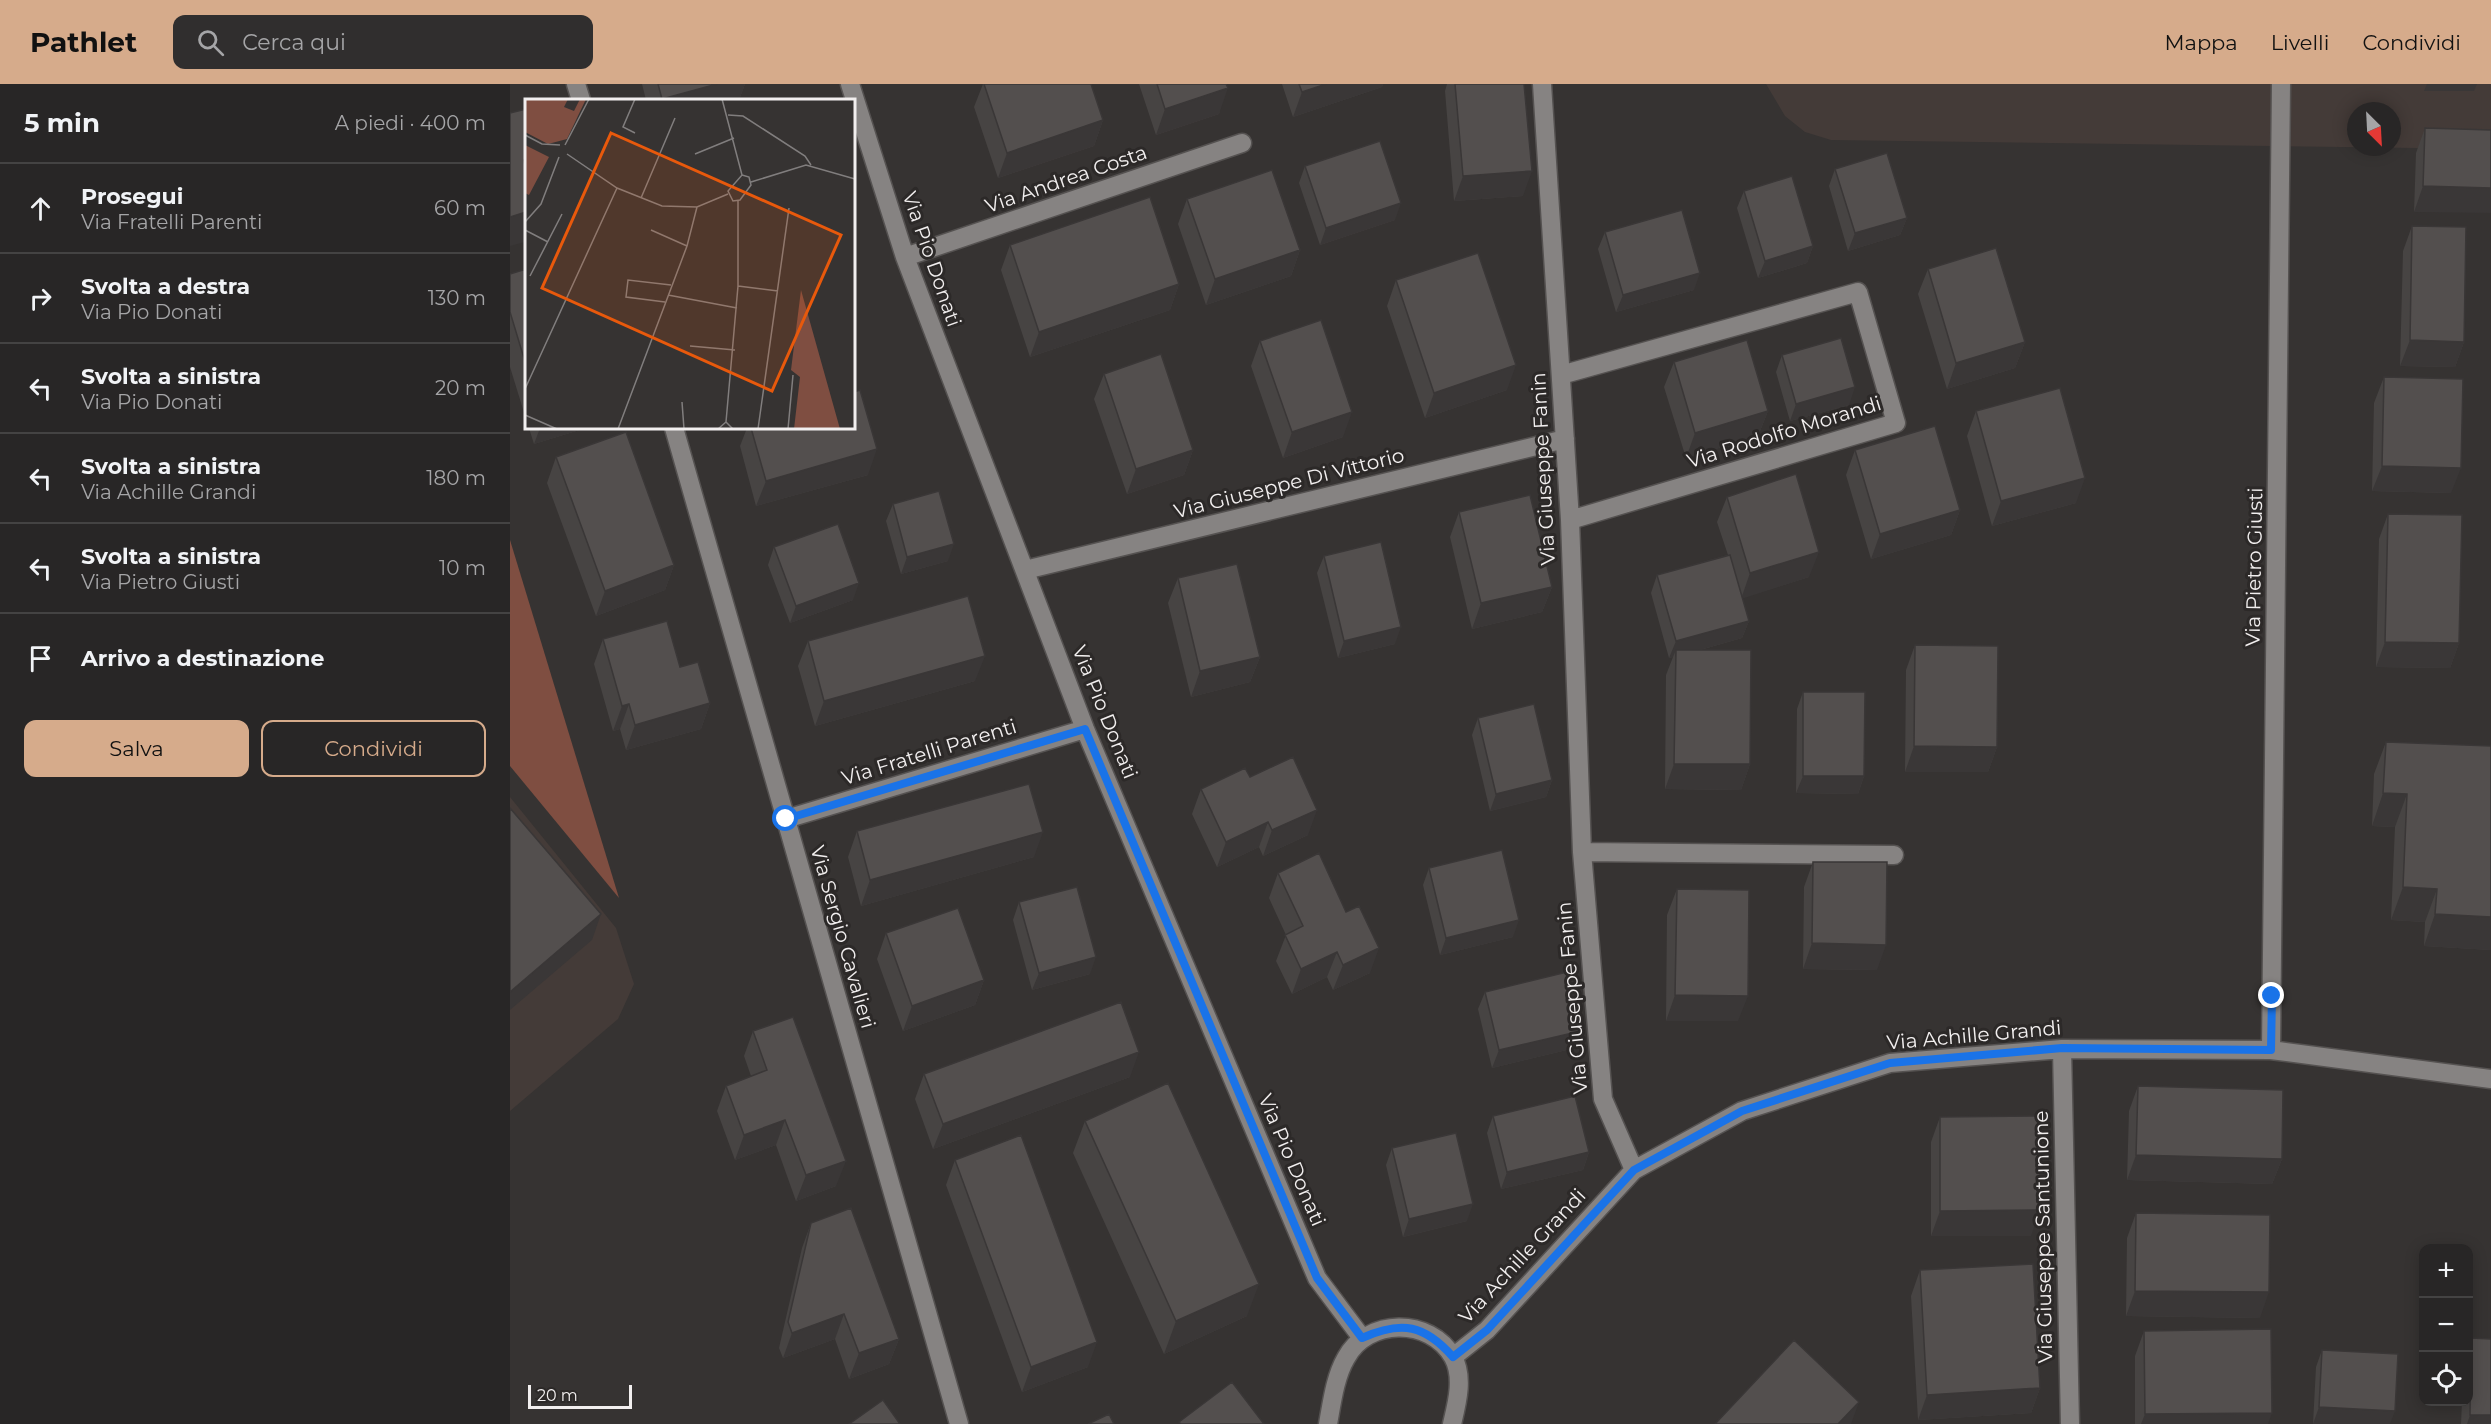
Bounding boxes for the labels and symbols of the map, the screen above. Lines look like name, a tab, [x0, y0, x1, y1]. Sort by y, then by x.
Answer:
inset map	[525, 99, 855, 429]
north arrow	[2347, 102, 2401, 156]
street label: Via Andrea Costa	[982, 140, 1150, 218]
street label: Via Pio Donati	[898, 188, 966, 330]
street label: Via Giuseppe Fanin	[1526, 372, 1560, 566]
street label: Via Rodolfo Morandi	[1684, 391, 1884, 473]
street label: Via Giuseppe Di Vittorio	[1171, 443, 1407, 523]
street label: Via Pietro Giusti	[2241, 487, 2267, 647]
street label: Via Pio Donati	[1067, 642, 1143, 782]
street label: Via Fratelli Parenti	[839, 714, 1019, 790]
route start	[772, 805, 798, 831]
street label: Via Sergio Cavalieri	[805, 843, 881, 1031]
street label: Via Giuseppe Fanin	[1552, 901, 1592, 1095]
route end	[2258, 982, 2284, 1008]
street label: Via Achille Grandi	[1886, 1015, 2062, 1055]
street label: Via Pio Donati	[1253, 1090, 1331, 1230]
street label: Via Giuseppe Santunione	[2029, 1110, 2057, 1364]
street label: Via Achille Grandi	[1453, 1184, 1591, 1328]
scale bar	[528, 1382, 632, 1410]

